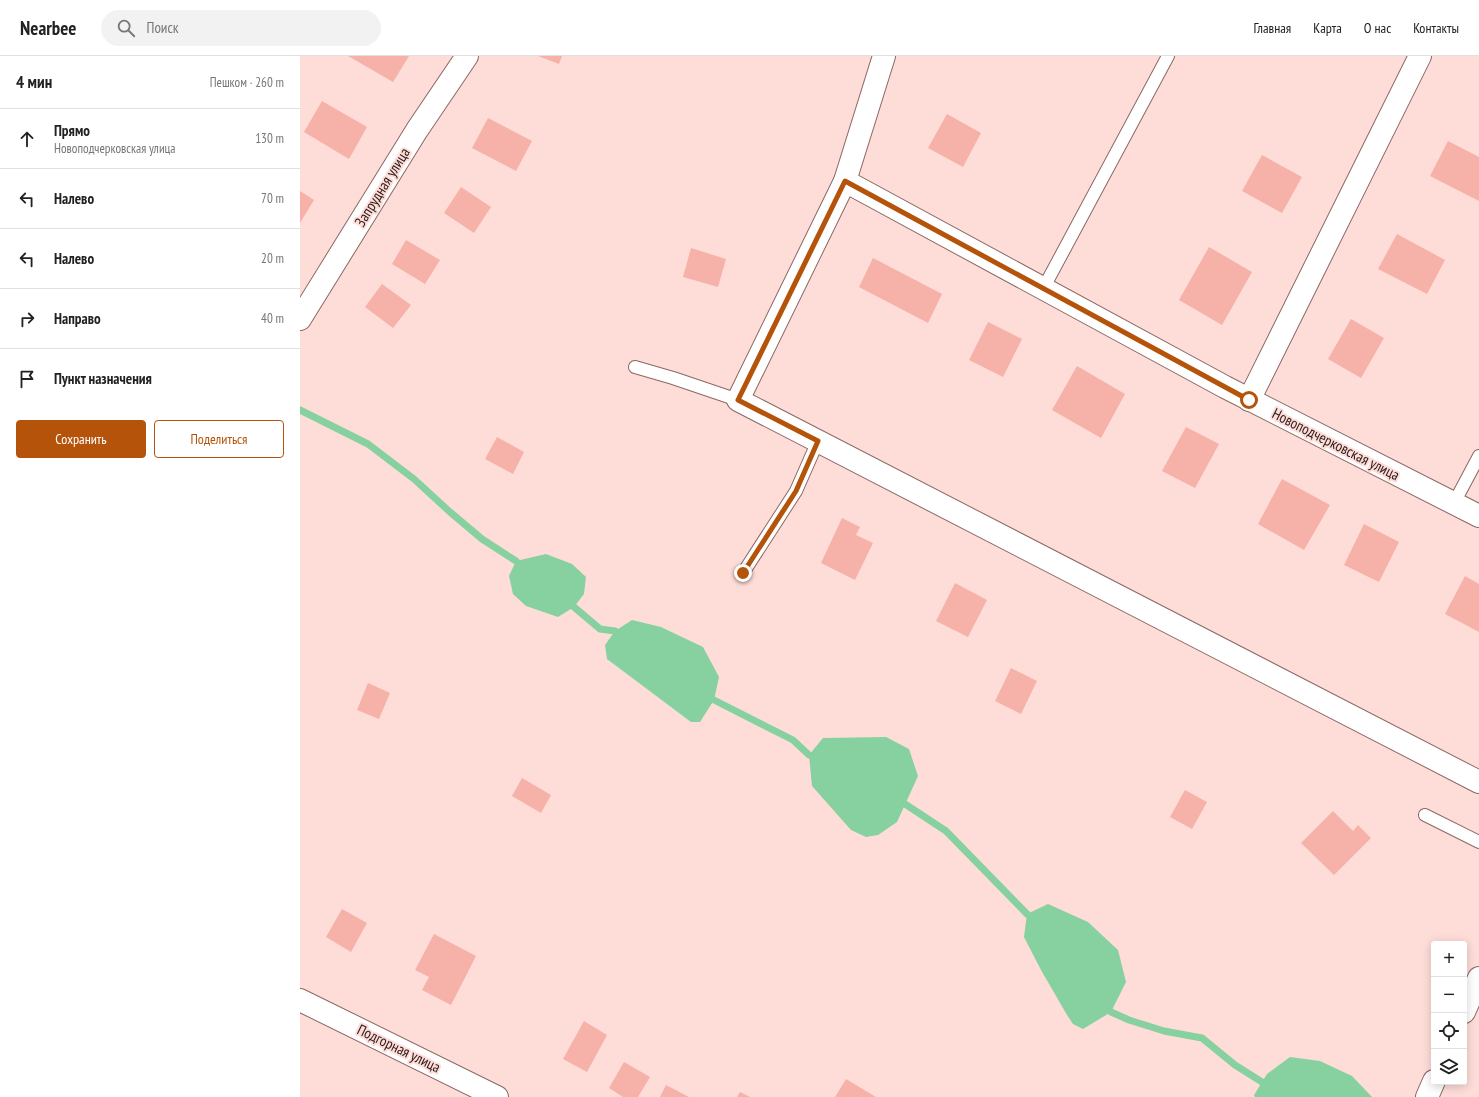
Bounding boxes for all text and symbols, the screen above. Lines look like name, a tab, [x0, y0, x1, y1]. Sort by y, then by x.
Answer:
search box	[101, 10, 381, 46]
text: Nearbee	[20, 16, 77, 40]
icon: search	[115, 17, 137, 39]
text: Поиск	[147, 18, 179, 37]
text: Главная	[1253, 19, 1291, 37]
text: Карта	[1313, 19, 1342, 37]
text: О нас	[1364, 19, 1391, 37]
text: Контакты	[1413, 19, 1459, 37]
text: 4 мин	[16, 71, 52, 93]
text: Пешком · 260 m	[210, 74, 284, 91]
text: Прямо	[54, 121, 90, 140]
icon: ahead	[16, 128, 38, 150]
text: 130 m	[255, 130, 284, 147]
text: Новоподчерковская улица	[54, 140, 176, 157]
street label: Запрудная улица	[350, 144, 414, 230]
icon: left	[16, 188, 38, 210]
text: Налево	[54, 189, 94, 208]
text: 70 m	[261, 190, 284, 207]
icon: left	[16, 248, 38, 270]
text: Налево	[54, 249, 94, 268]
text: 20 m	[261, 250, 284, 267]
icon: right	[16, 308, 38, 330]
text: Направо	[54, 309, 101, 328]
text: 40 m	[261, 310, 284, 327]
icon: arrive	[16, 368, 38, 390]
text: Пункт назначения	[54, 369, 152, 388]
route start	[1240, 391, 1258, 409]
street label: Новоподчерковская улица	[1269, 404, 1403, 484]
button: Сохранить	[16, 420, 146, 458]
button: Поделиться	[154, 420, 284, 458]
route end	[734, 564, 752, 582]
map controls	[1431, 941, 1467, 1085]
button: +	[1431, 941, 1467, 977]
button: −	[1431, 977, 1467, 1013]
button: locate	[1431, 1013, 1467, 1049]
street label: Подгорная улица	[354, 1020, 444, 1076]
button: layers	[1431, 1049, 1467, 1085]

